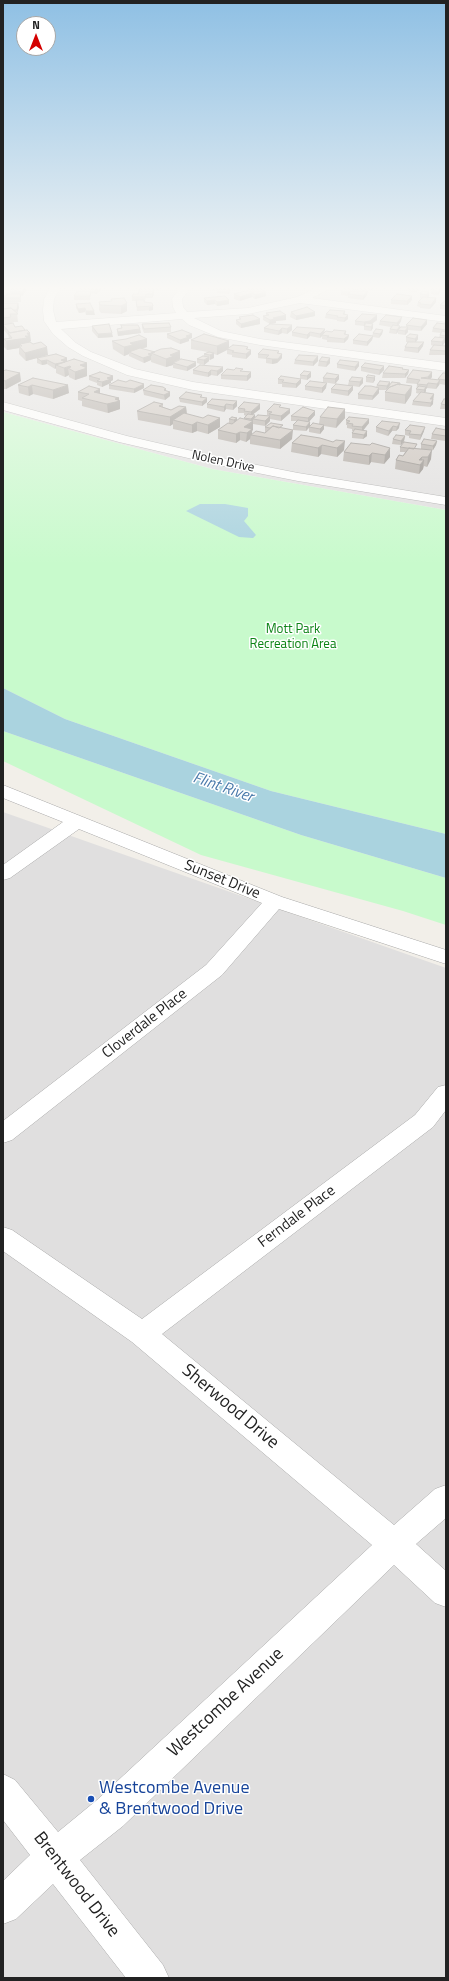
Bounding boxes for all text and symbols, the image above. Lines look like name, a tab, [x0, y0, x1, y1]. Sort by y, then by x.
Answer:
north arrow	[16, 16, 56, 56]
text: N	[32, 17, 40, 33]
street label: Nolen Drive	[190, 448, 256, 476]
park label: Mott Park Recreation Area	[250, 622, 336, 653]
water label: Flint River	[190, 769, 256, 807]
street label: Sunset Drive	[182, 857, 262, 903]
street label: Cloverdale Place	[99, 985, 191, 1063]
street label: Ferndale Place	[255, 1182, 339, 1252]
street label: Sherwood Drive	[177, 1360, 283, 1454]
street label: Westcombe Avenue	[164, 1644, 288, 1762]
place label: Westcombe Avenue & Brentwood Drive	[99, 1778, 249, 1820]
marker: Westcombe Avenue & Brentwood Drive	[86, 1794, 96, 1804]
street label: Brentwood Drive	[28, 1828, 124, 1942]

